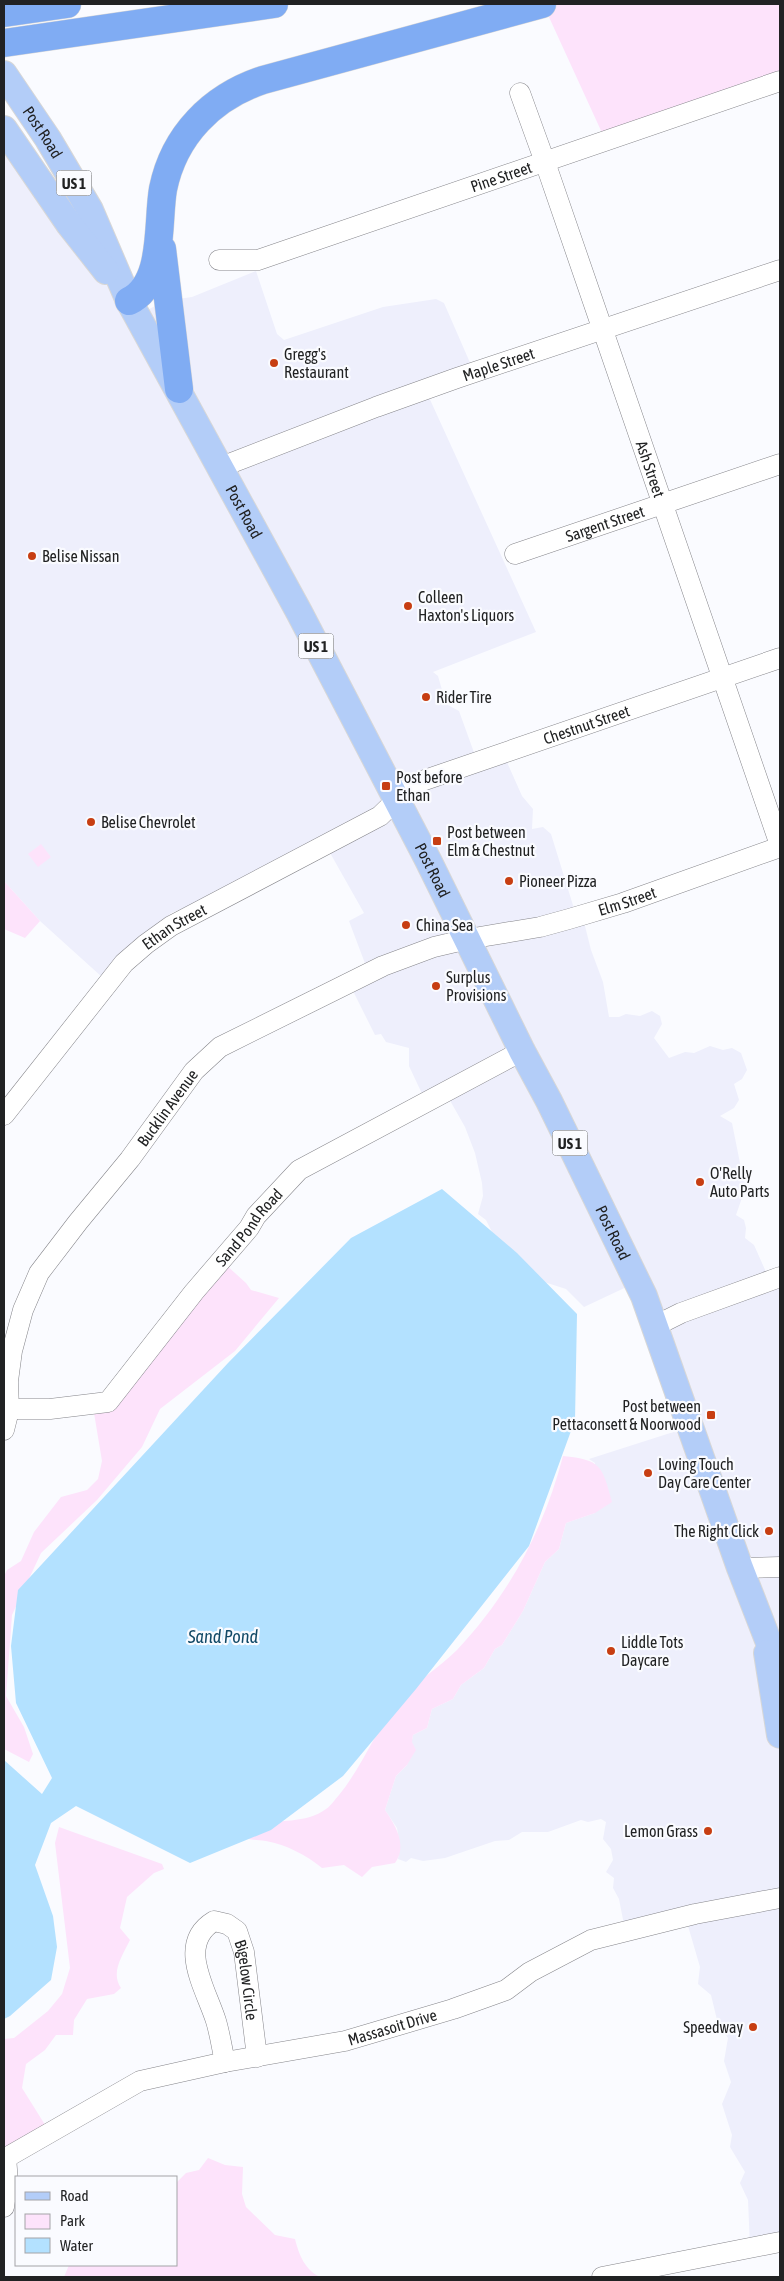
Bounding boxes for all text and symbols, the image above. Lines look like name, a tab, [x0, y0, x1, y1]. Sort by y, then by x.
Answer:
street label: Post Road	[19, 103, 66, 161]
street label: Pine Street	[468, 158, 534, 195]
road number: US 1	[56, 170, 92, 196]
street label: Maple Street	[460, 344, 537, 384]
place label: Gregg's Restaurant	[284, 345, 349, 381]
marker: Gregg's Restaurant	[268, 357, 280, 369]
street label: Ash Street	[633, 438, 669, 500]
street label: Post Road	[222, 482, 266, 541]
street label: Sargent Street	[563, 502, 647, 545]
place label: Belise Nissan	[42, 547, 120, 565]
marker: Belise Nissan	[26, 550, 38, 562]
place label: Colleen Haxton's Liquors	[418, 588, 514, 625]
marker: Colleen Haxton's Liquors	[402, 600, 414, 612]
road number: US 1	[298, 634, 334, 658]
place label: Rider Tire	[436, 688, 492, 706]
marker: Rider Tire	[420, 691, 432, 703]
street label: Chestnut Street	[541, 701, 632, 748]
place label: Post before Ethan	[396, 768, 462, 804]
marker: Post before Ethan	[380, 780, 392, 792]
place label: Belise Chevrolet	[101, 813, 196, 831]
marker: Belise Chevrolet	[85, 816, 97, 828]
place label: Post between Elm & Chestnut	[447, 823, 535, 859]
marker: Post between Elm & Chestnut	[431, 835, 443, 847]
street label: Post Road	[412, 840, 454, 900]
place label: Pioneer Pizza	[519, 872, 597, 890]
marker: Pioneer Pizza	[503, 875, 515, 887]
street label: Elm Street	[596, 883, 659, 919]
street label: Ethan Street	[139, 900, 209, 953]
place label: China Sea	[416, 916, 473, 934]
marker: China Sea	[400, 919, 412, 931]
place label: Surplus Provisions	[446, 968, 507, 1004]
marker: Surplus Provisions	[430, 980, 442, 992]
street label: Bucklin Avenue	[133, 1066, 201, 1150]
road number: US 1	[552, 1130, 588, 1156]
place label: O'Relly Auto Parts	[710, 1164, 770, 1200]
marker: O'Relly Auto Parts	[694, 1176, 706, 1188]
street label: Sand Pond Road	[212, 1185, 286, 1270]
street label: Post Road	[592, 1202, 634, 1263]
place label: Post between Pettaconsett & Noorwood	[552, 1397, 701, 1433]
marker: Post between Pettaconsett & Noorwood	[705, 1409, 717, 1421]
place label: Loving Touch Day Care Center	[658, 1455, 751, 1492]
marker: Loving Touch Day Care Center	[642, 1467, 654, 1479]
place label: The Right Click	[674, 1522, 759, 1541]
marker: The Right Click	[763, 1525, 775, 1537]
water label: Sand Pond	[187, 1626, 258, 1647]
place label: Liddle Tots Daycare	[621, 1633, 684, 1670]
marker: Liddle Tots Daycare	[605, 1645, 617, 1657]
place label: Lemon Grass	[624, 1822, 698, 1840]
marker: Lemon Grass	[702, 1825, 714, 1837]
street label: Bigelow Circle	[231, 1937, 261, 2021]
street label: Massasoit Drive	[346, 2005, 439, 2049]
place label: Speedway	[683, 2018, 743, 2037]
marker: Speedway	[747, 2021, 759, 2033]
legend	[15, 2176, 178, 2266]
text: Road	[60, 2187, 89, 2204]
text: Park	[60, 2212, 85, 2229]
text: Water	[60, 2237, 93, 2254]

